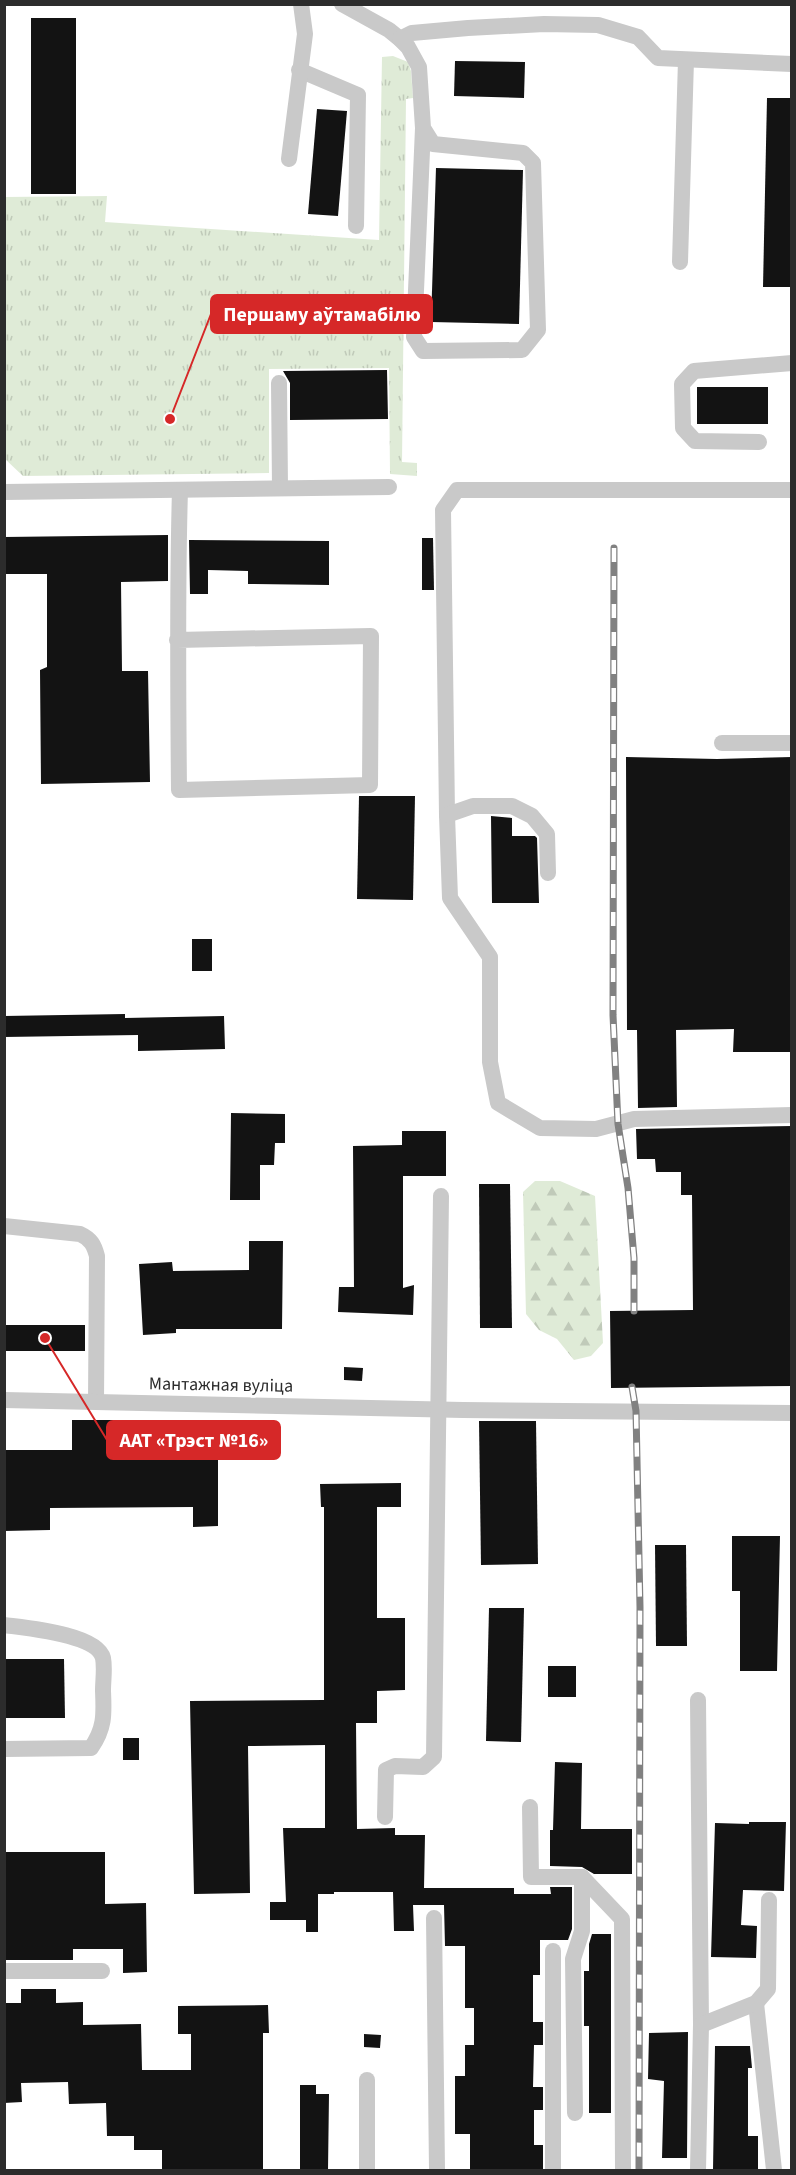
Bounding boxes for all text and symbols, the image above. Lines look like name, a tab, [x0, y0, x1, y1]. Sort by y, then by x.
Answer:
callout: Першаму аўтамабілю	[211, 295, 432, 333]
text: Першаму аўтамабілю	[223, 301, 421, 329]
street label: Мантажная вуліца	[149, 1371, 293, 1399]
callout: ААТ «Трэст №16»	[107, 1421, 280, 1459]
text: ААТ «Трэст №16»	[119, 1427, 268, 1455]

